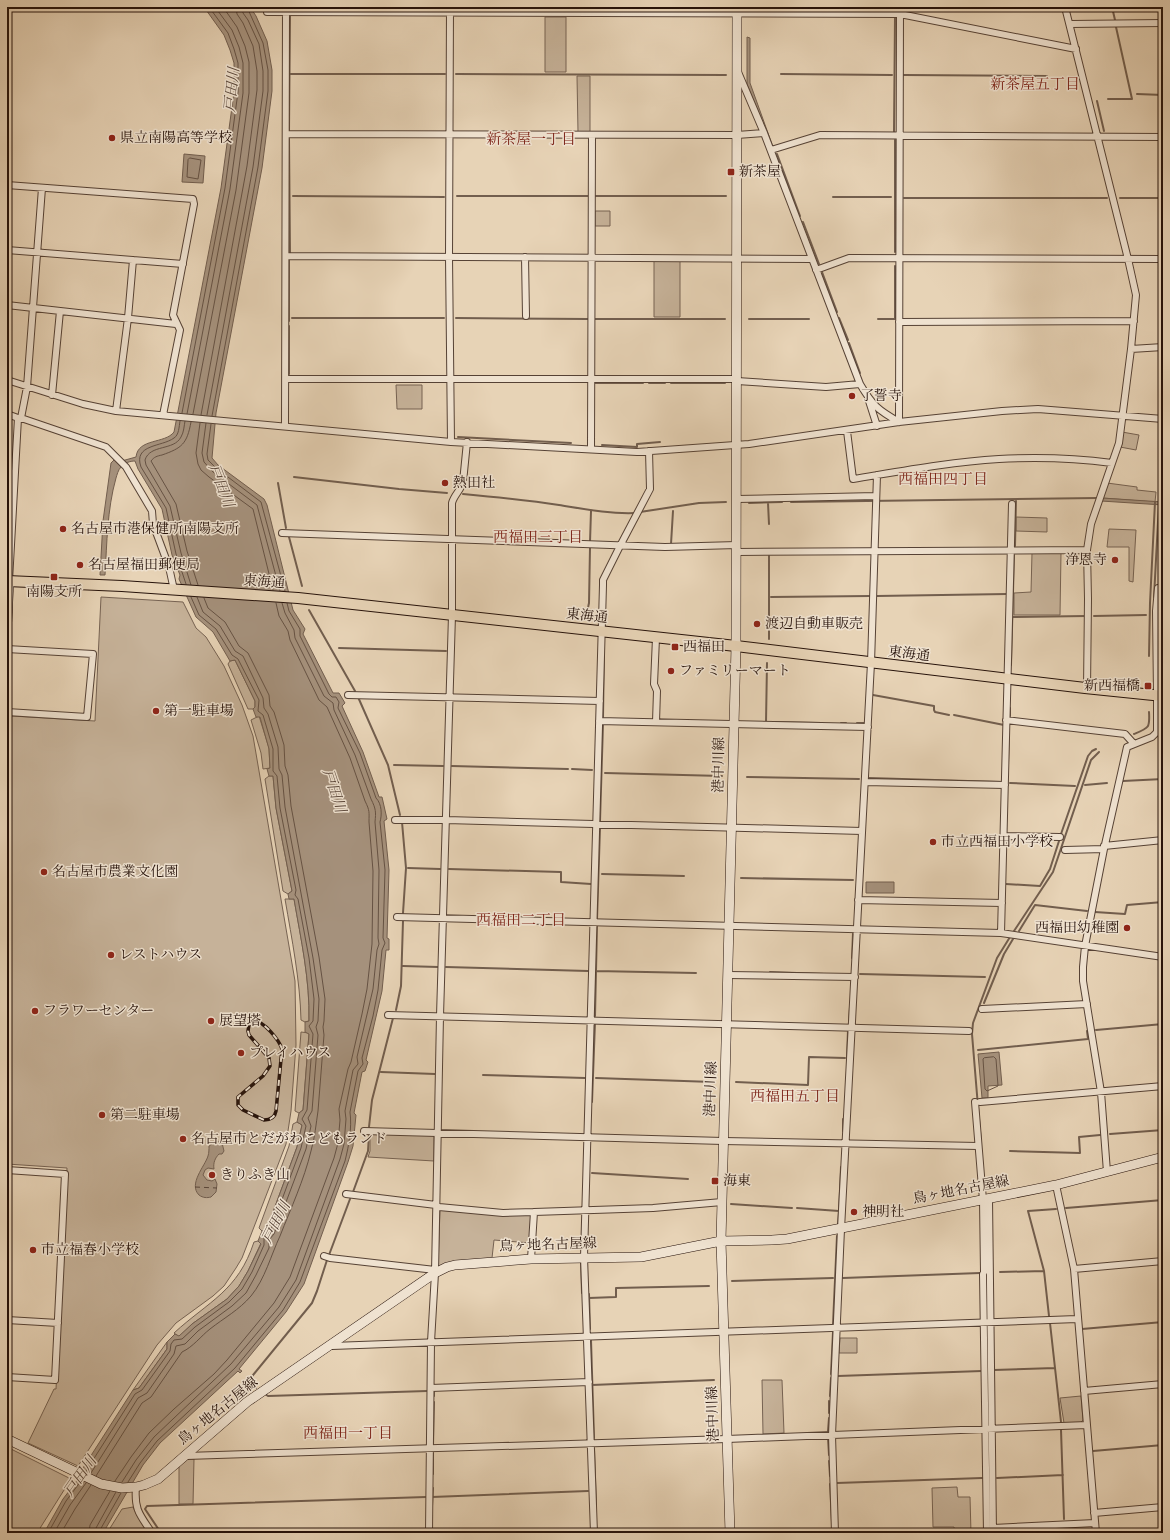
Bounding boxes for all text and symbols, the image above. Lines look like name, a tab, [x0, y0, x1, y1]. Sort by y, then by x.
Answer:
water label: 戸田川	[221, 65, 243, 113]
district label: 新茶屋五丁目	[990, 76, 1080, 93]
place label: 県立南陽高等学校	[120, 130, 232, 145]
district label: 新茶屋一丁目	[486, 131, 576, 148]
marker: 県立南陽高等学校	[107, 133, 117, 143]
place label: 新茶屋	[739, 164, 781, 179]
marker: 新茶屋	[726, 167, 736, 177]
place label: 了誓寺	[860, 388, 902, 403]
marker: 了誓寺	[847, 391, 857, 401]
water label: 戸田川	[205, 462, 238, 512]
district label: 西福田四丁目	[898, 471, 988, 488]
place label: 熱田社	[453, 475, 495, 490]
marker: 熱田社	[440, 478, 450, 488]
place label: 名古屋市港保健所南陽支所	[71, 521, 239, 536]
marker: 名古屋市港保健所南陽支所	[58, 524, 68, 534]
district label: 西福田三丁目	[493, 529, 583, 546]
place label: 浄恩寺	[1065, 552, 1107, 567]
marker: 浄恩寺	[1110, 555, 1120, 565]
place label: 名古屋福田郵便局	[88, 557, 200, 572]
marker: 名古屋福田郵便局	[75, 560, 85, 570]
marker: 南陽支所	[49, 572, 59, 582]
street label: 東海通	[243, 573, 286, 590]
place label: 南陽支所	[26, 584, 82, 599]
street label: 東海通	[565, 606, 609, 625]
place label: 渡辺自動車販売	[765, 616, 863, 631]
marker: 渡辺自動車販売	[752, 619, 762, 629]
place label: 西福田	[683, 639, 725, 654]
marker: 西福田	[670, 642, 680, 652]
street label: 東海通	[887, 644, 931, 664]
place label: ファミリーマート	[679, 664, 791, 678]
marker: ファミリーマート	[666, 666, 676, 676]
place label: 新西福橋	[1084, 678, 1140, 693]
marker: 新西福橋	[1143, 681, 1153, 691]
place label: 第一駐車場	[164, 703, 234, 718]
marker: 第一駐車場	[151, 706, 161, 716]
street label: 港中川線	[711, 737, 726, 793]
water label: 戸田川	[319, 767, 350, 817]
place label: 市立西福田小学校	[941, 834, 1053, 849]
marker: 市立西福田小学校	[928, 837, 938, 847]
place label: 名古屋市農業文化園	[52, 864, 178, 879]
marker: 名古屋市農業文化園	[39, 867, 49, 877]
district label: 西福田二丁目	[476, 912, 566, 929]
place label: 西福田幼稚園	[1035, 920, 1119, 935]
marker: 西福田幼稚園	[1122, 923, 1132, 933]
place label: レストハウス	[119, 948, 202, 962]
marker: レストハウス	[106, 950, 116, 960]
place label: フラワーセンター	[43, 1004, 154, 1018]
marker: フラワーセンター	[30, 1006, 40, 1016]
place label: 展望塔	[219, 1013, 261, 1028]
marker: 展望塔	[206, 1016, 216, 1026]
place label: プレイハウス	[249, 1046, 331, 1060]
marker: プレイハウス	[236, 1048, 246, 1058]
street label: 港中川線	[702, 1061, 719, 1117]
district label: 西福田五丁目	[750, 1088, 840, 1105]
place label: 第二駐車場	[110, 1107, 180, 1122]
marker: 第二駐車場	[97, 1110, 107, 1120]
place label: 名古屋市とだがわこどもランド	[191, 1131, 387, 1146]
marker: 名古屋市とだがわこどもランド	[178, 1134, 188, 1144]
place label: きりふき山	[220, 1167, 290, 1182]
marker: きりふき山	[207, 1170, 217, 1180]
place label: 海東	[723, 1173, 751, 1188]
street label: 鳥ヶ地名古屋線	[911, 1173, 1010, 1206]
marker: 海東	[710, 1176, 720, 1186]
water label: 戸田川	[258, 1197, 295, 1246]
place label: 神明社	[862, 1204, 904, 1219]
marker: 神明社	[849, 1207, 859, 1217]
street label: 鳥ヶ地名古屋線	[499, 1235, 597, 1254]
place label: 市立福春小学校	[41, 1242, 139, 1257]
marker: 市立福春小学校	[28, 1245, 38, 1255]
street label: 鳥ヶ地名古屋線	[175, 1374, 260, 1447]
street label: 港中川線	[704, 1386, 721, 1442]
district label: 西福田一丁目	[303, 1425, 393, 1442]
water label: 戸田川	[60, 1451, 101, 1500]

